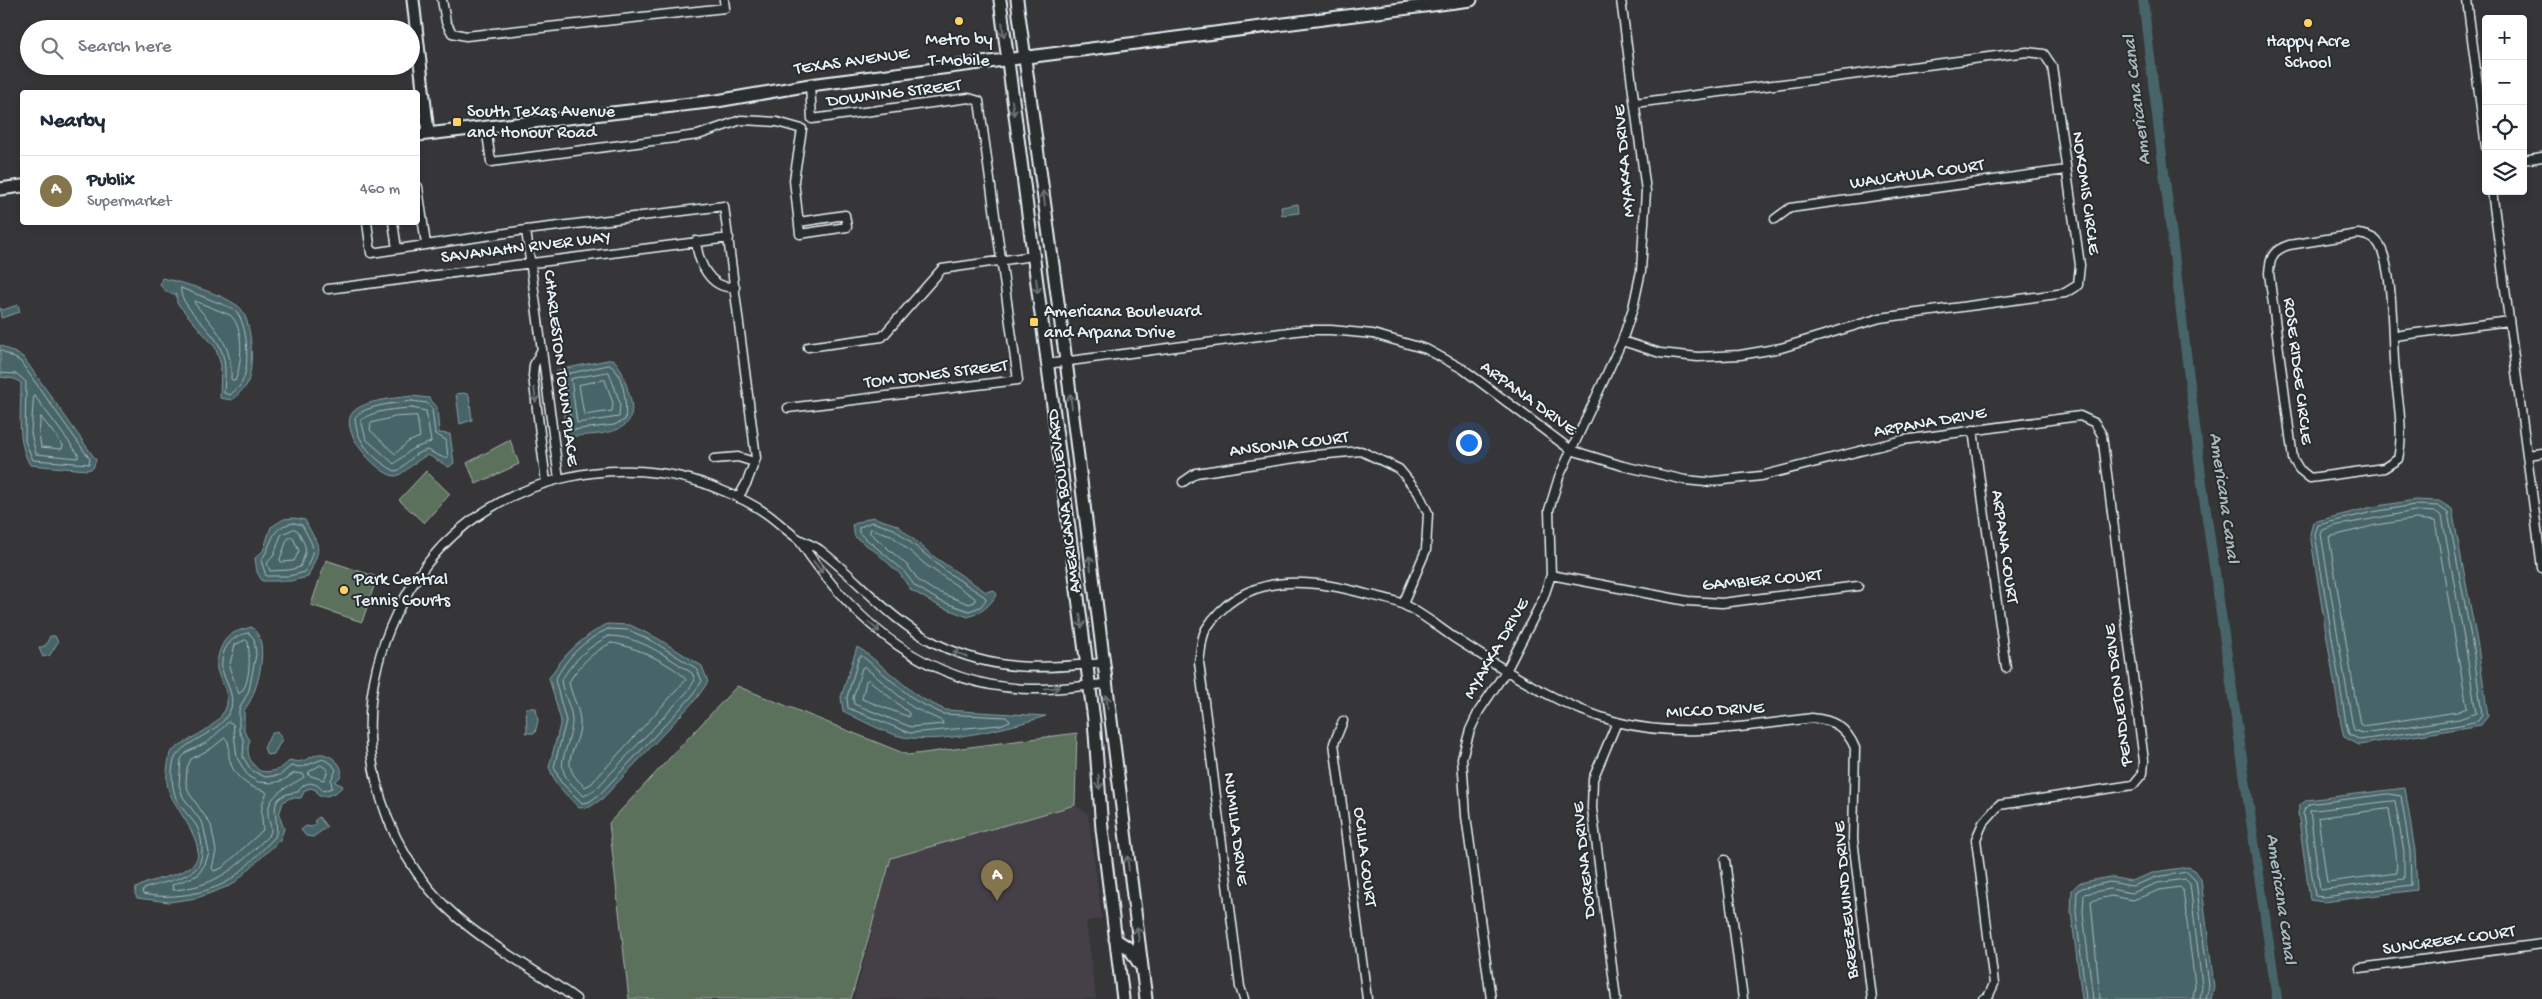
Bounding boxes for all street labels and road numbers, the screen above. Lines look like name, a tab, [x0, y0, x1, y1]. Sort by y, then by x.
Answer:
street label: TEXAS AVENUE	[792, 43, 912, 81]
street label: DOWNING STREET	[825, 75, 964, 113]
street label: MYAKKA DRIVE	[1610, 103, 1640, 218]
street label: NOKOMIS CIRCLE	[2066, 130, 2104, 257]
street label: WAUCHULA COURT	[1848, 155, 1987, 195]
street label: SAVANAHN RIVER WAY	[440, 227, 612, 269]
street label: CHARLESTON TOWN PLACE	[538, 269, 583, 468]
street label: ROSE RIDGE CIRCLE	[2278, 297, 2317, 446]
street label: TOM JONES STREET	[862, 356, 1010, 394]
street label: ARPANA DRIVE	[1476, 357, 1581, 441]
street label: ARPANA DRIVE	[1872, 403, 1989, 443]
street label: AMERICANA BOULEVARD	[1043, 408, 1087, 594]
street label: ANSONIA COURT	[1228, 427, 1351, 463]
street label: ARPANA COURT	[1986, 489, 2023, 606]
street label: GAMBIER COURT	[1701, 565, 1824, 597]
street label: MYAKKA DRIVE	[1460, 594, 1535, 703]
street label: PENDLETON DRIVE	[2100, 622, 2138, 768]
street label: MICCO DRIVE	[1665, 698, 1765, 724]
street label: NUMILLA DRIVE	[1218, 771, 1252, 887]
street label: DORENA DRIVE	[1568, 800, 1602, 920]
street label: OCILLA COURT	[1347, 806, 1381, 909]
street label: BREEZEWIND DRIVE	[1830, 820, 1864, 981]
street label: SUNCREEK COURT	[2381, 921, 2518, 961]

